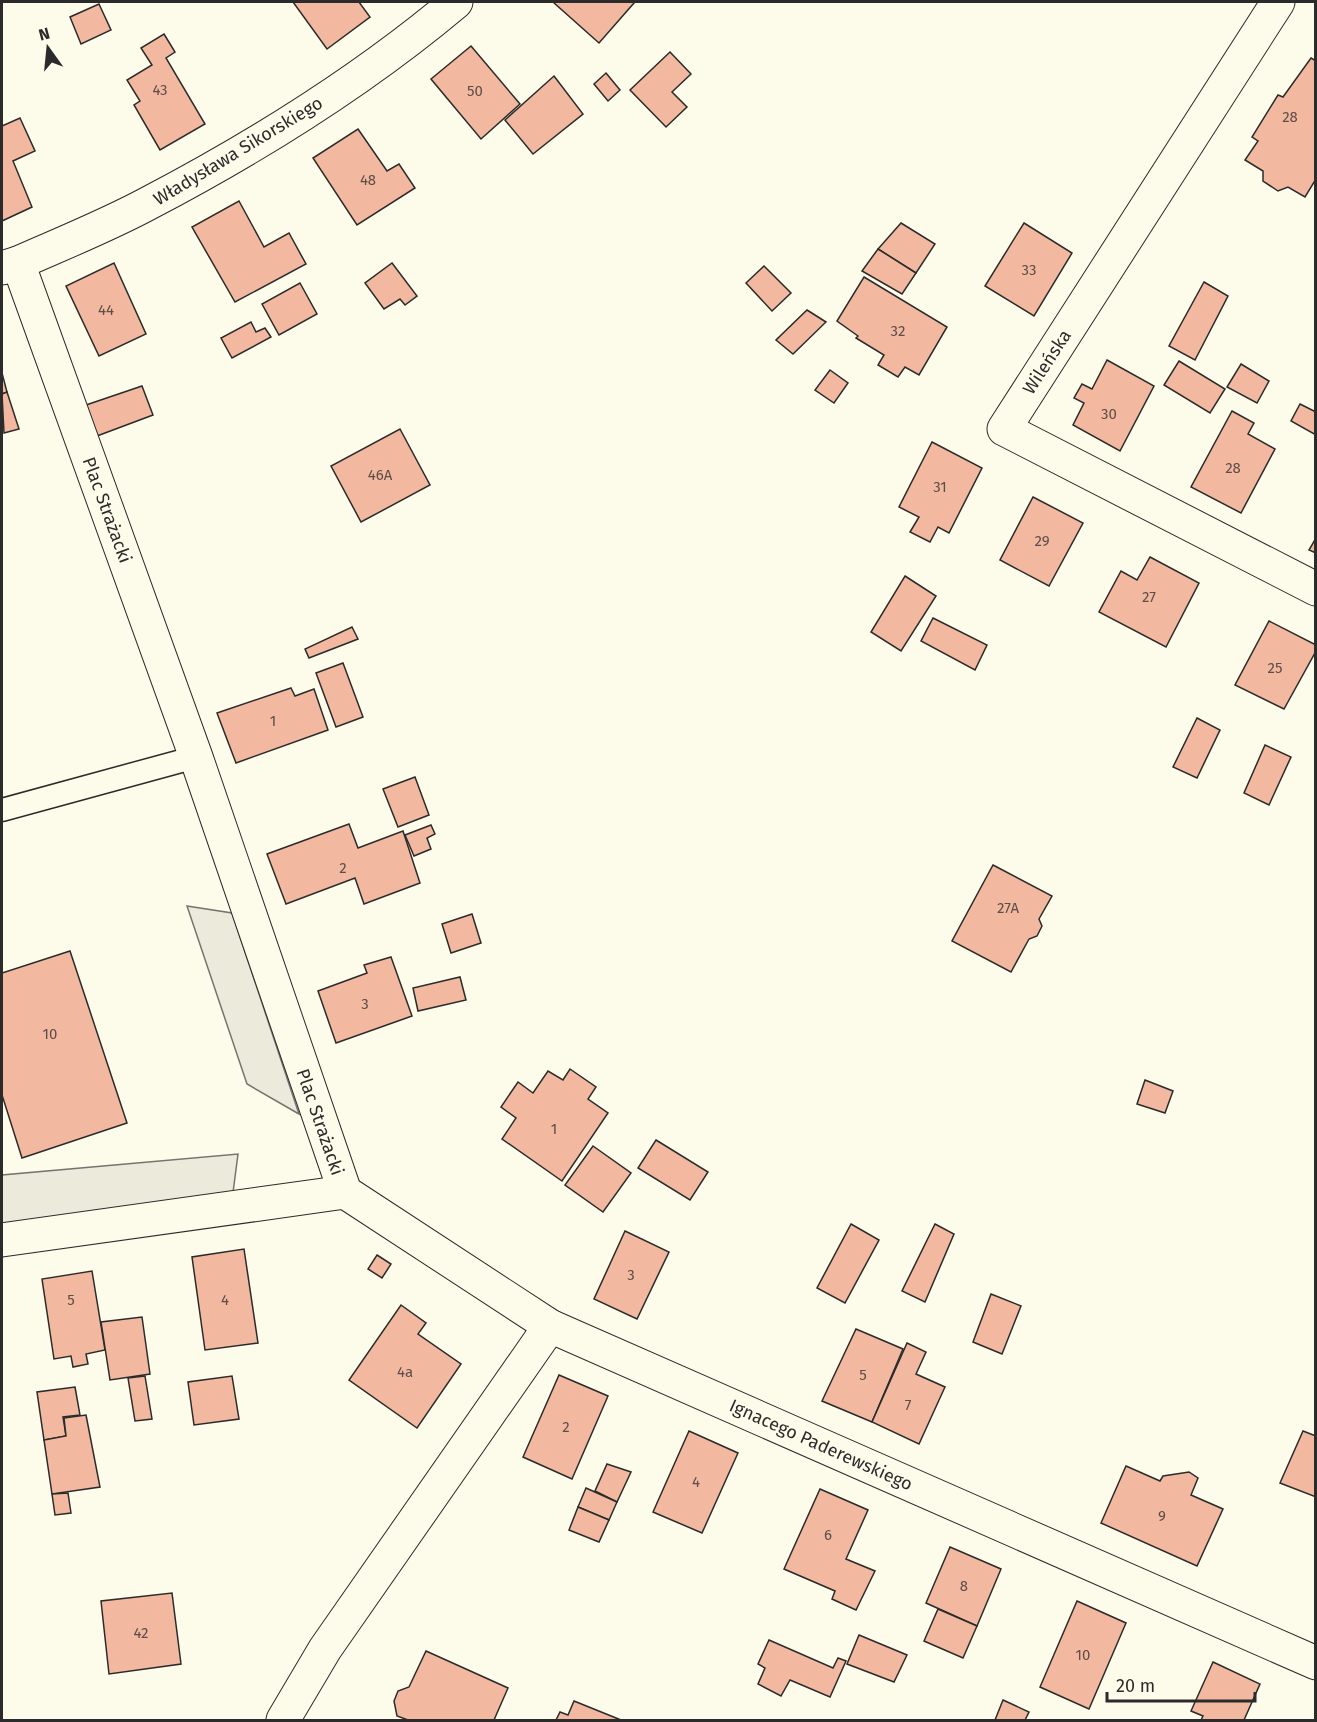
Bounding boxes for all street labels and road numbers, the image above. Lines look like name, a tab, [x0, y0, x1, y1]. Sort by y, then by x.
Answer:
street label: Władysława Sikorskiego	[149, 92, 327, 210]
street label: Wileńska	[1018, 326, 1076, 398]
street label: Plac Strażacki	[78, 454, 136, 566]
street label: Plac Strażacki	[291, 1066, 349, 1178]
street label: Ignacego Paderewskiego	[726, 1395, 916, 1495]

